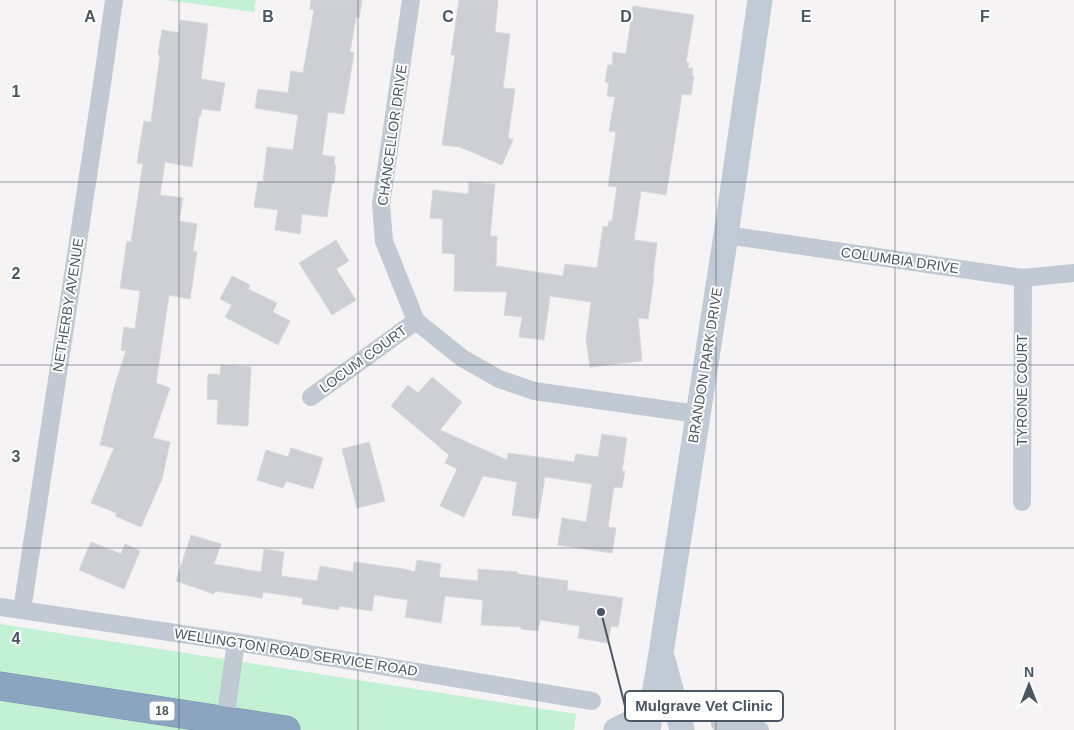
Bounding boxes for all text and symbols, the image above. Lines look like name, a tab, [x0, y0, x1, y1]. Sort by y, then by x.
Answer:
text: A	[84, 8, 96, 25]
text: B	[262, 8, 274, 25]
text: C	[442, 8, 454, 25]
text: D	[620, 8, 632, 25]
text: E	[801, 8, 812, 25]
text: F	[980, 8, 990, 25]
street label: CHANCELLOR DRIVE	[374, 63, 410, 207]
text: 1	[12, 83, 21, 100]
street label: NETHERBY AVENUE	[49, 237, 87, 373]
street label: COLUMBIA DRIVE	[840, 244, 960, 276]
text: 2	[12, 265, 21, 282]
street label: BRANDON PARK DRIVE	[685, 286, 725, 444]
street label: LOCUM COURT	[316, 322, 410, 396]
street label: TYRONE COURT	[1014, 334, 1030, 446]
text: 3	[12, 448, 21, 465]
street label: WELLINGTON ROAD SERVICE ROAD	[173, 625, 419, 679]
text: 4	[12, 630, 21, 647]
north arrow	[1004, 660, 1054, 710]
text: N	[1024, 664, 1034, 680]
callout: Mulgrave Vet Clinic	[625, 691, 783, 721]
text: Mulgrave Vet Clinic	[635, 697, 773, 714]
road number: 18	[150, 701, 174, 720]

